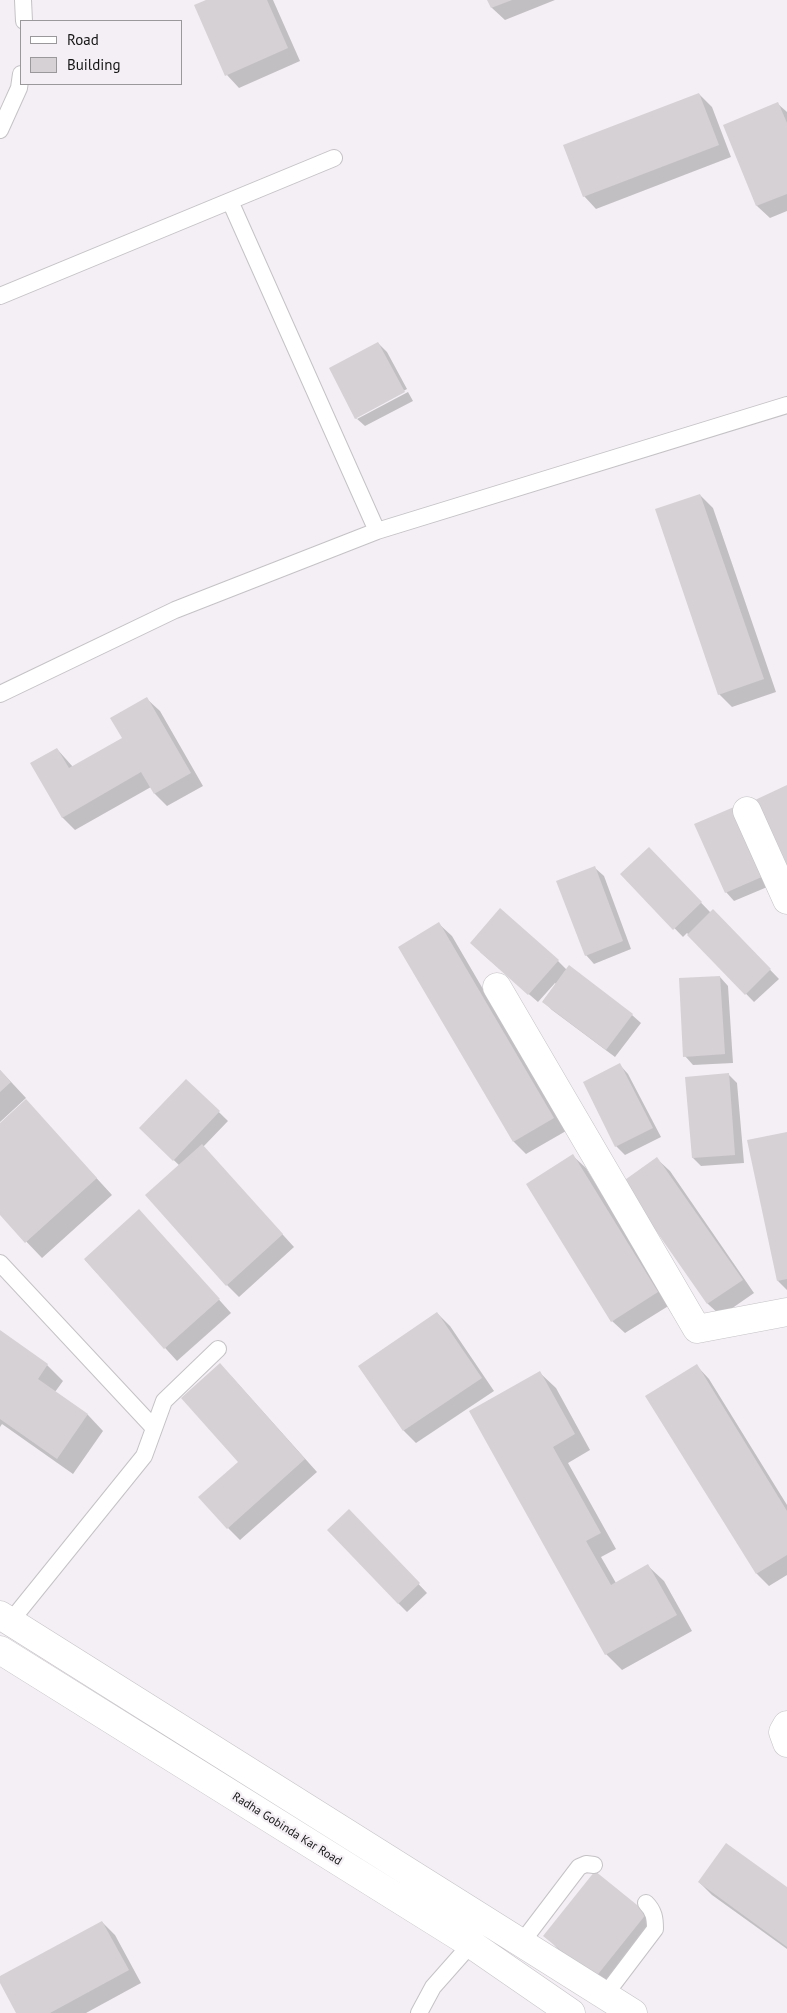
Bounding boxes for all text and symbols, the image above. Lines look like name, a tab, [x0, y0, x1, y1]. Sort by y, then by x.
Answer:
legend	[20, 20, 182, 85]
text: Road	[67, 30, 99, 49]
text: Building	[67, 55, 121, 74]
street label: Radha Gobinda Kar Road	[230, 1789, 344, 1869]

